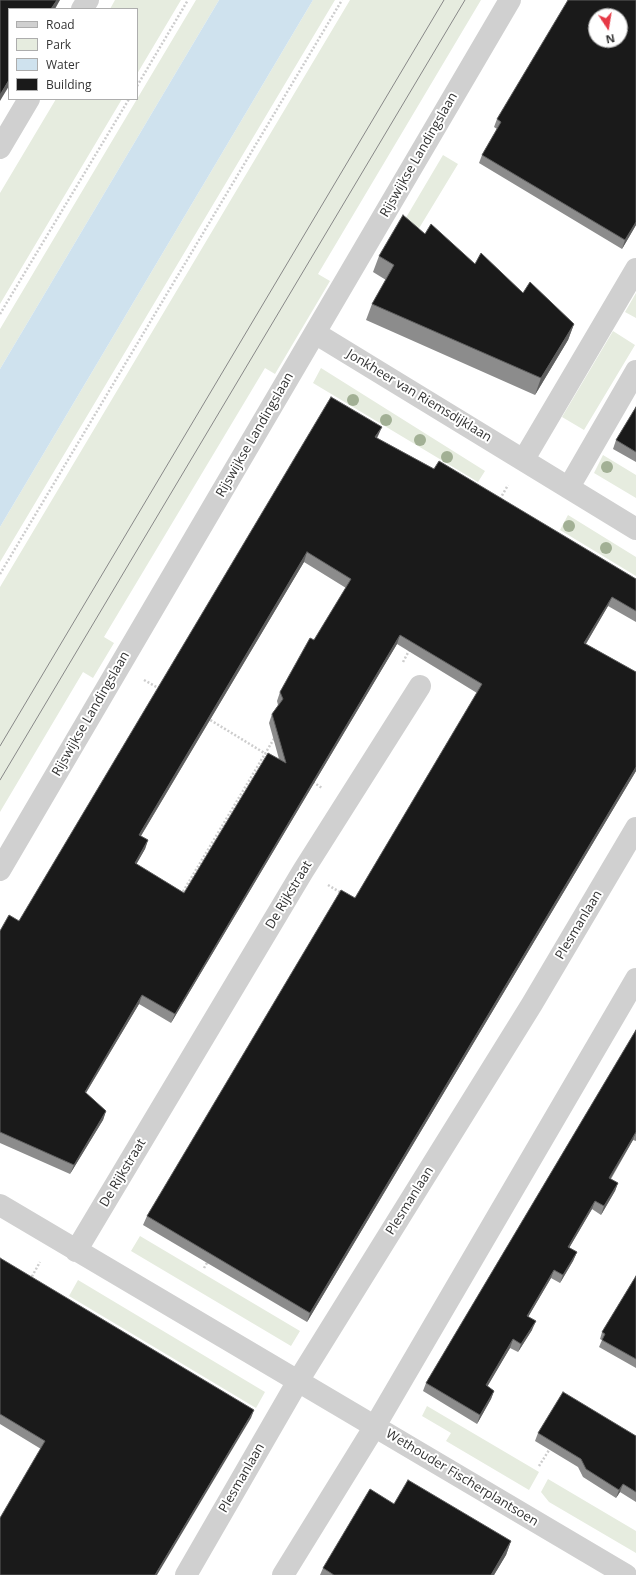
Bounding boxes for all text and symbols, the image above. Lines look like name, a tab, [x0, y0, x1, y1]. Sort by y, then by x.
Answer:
legend	[8, 8, 138, 100]
north arrow	[588, 8, 628, 48]
text: Road	[46, 16, 75, 33]
text: N	[604, 31, 616, 48]
text: Park	[46, 36, 71, 53]
text: Water	[46, 56, 80, 73]
text: Building	[46, 76, 91, 93]
street label: Rijswijkse Landingslaan	[377, 90, 461, 220]
street label: Jonkheer van Riemsdijklaan	[344, 346, 494, 446]
street label: Rijswijkse Landingslaan	[213, 370, 297, 500]
street label: Rijswijkse Landingslaan	[49, 649, 133, 779]
street label: De Rijkstraat	[263, 858, 315, 932]
street label: Plesmanlaan	[552, 888, 606, 962]
street label: De Rijkstraat	[97, 1136, 149, 1210]
street label: Plesmanlaan	[383, 1164, 437, 1238]
street label: Wethouder Fischerplantsoen	[383, 1426, 541, 1530]
street label: Plesmanlaan	[216, 1441, 268, 1515]

